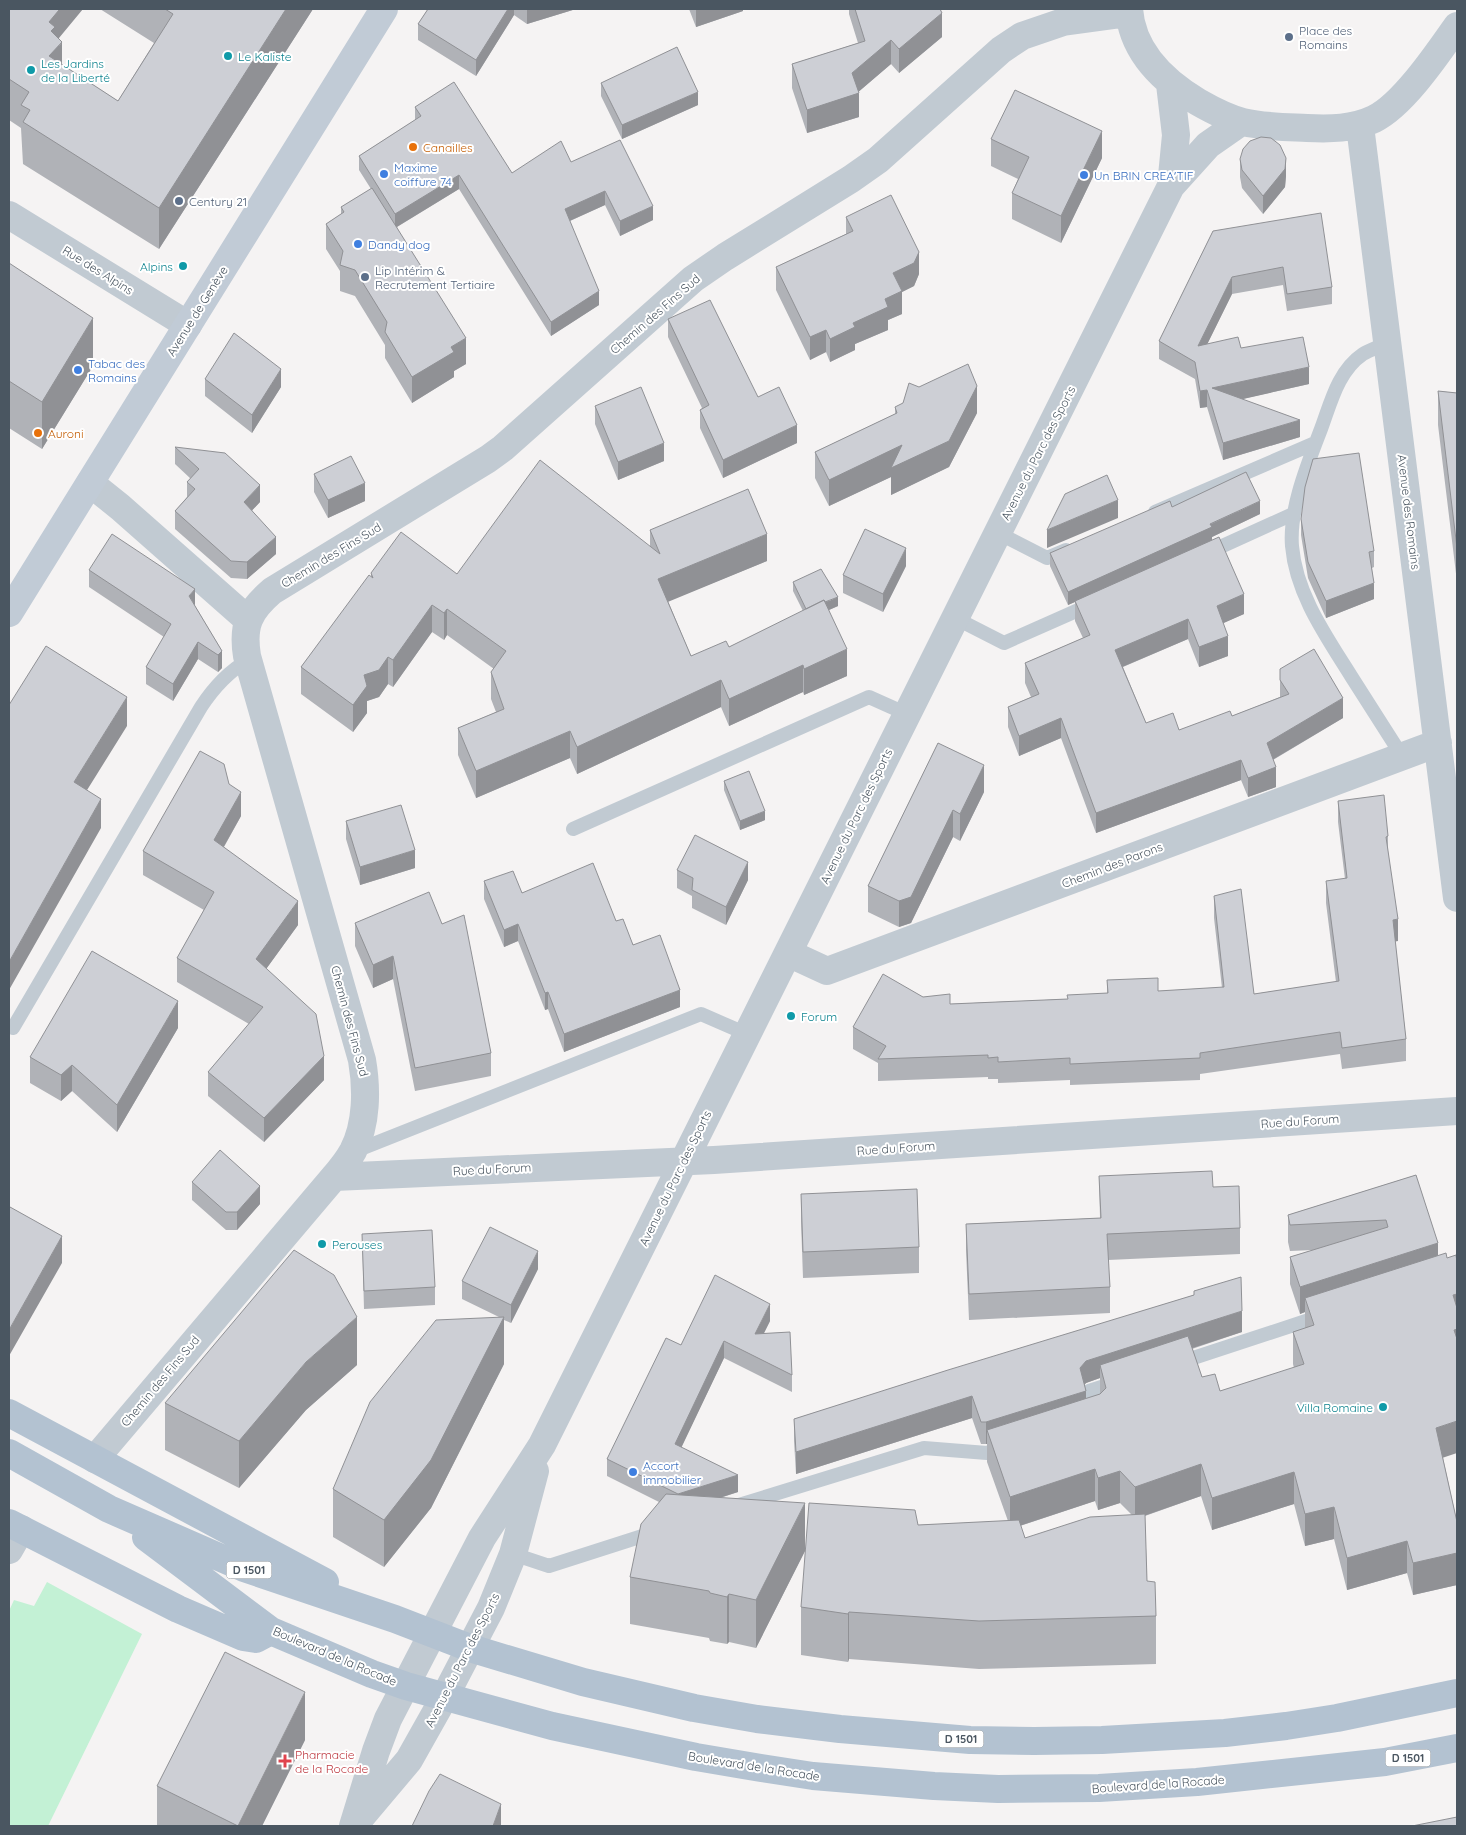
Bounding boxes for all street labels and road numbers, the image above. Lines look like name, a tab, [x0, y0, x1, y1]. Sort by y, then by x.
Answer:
street label: Rue des Alpins	[60, 242, 136, 298]
street label: Avenue de Genève	[163, 263, 231, 359]
street label: Chemin des Fins Sud	[607, 271, 703, 357]
street label: Avenue du Parc des Sports	[998, 383, 1079, 523]
street label: Avenue des Romains	[1394, 454, 1424, 571]
street label: Chemin des Fins Sud	[278, 519, 384, 591]
street label: Avenue du Parc des Sports	[817, 745, 896, 886]
street label: Chemin des Parons	[1060, 839, 1165, 891]
street label: Chemin des Fins Sud	[328, 964, 372, 1078]
street label: Avenue du Parc des Sports	[636, 1107, 715, 1248]
street label: Rue du Forum	[1260, 1111, 1340, 1131]
street label: Rue du Forum	[856, 1138, 936, 1158]
street label: Rue du Forum	[452, 1159, 532, 1179]
street label: Chemin des Fins Sud	[118, 1332, 202, 1430]
road number: D 1501	[226, 1562, 272, 1578]
street label: Avenue du Parc des Sports	[422, 1590, 503, 1730]
street label: Boulevard de la Rocade	[271, 1623, 399, 1689]
road number: D 1501	[938, 1730, 984, 1748]
street label: Boulevard de la Rocade	[687, 1748, 821, 1784]
road number: D 1501	[1386, 1750, 1430, 1766]
street label: Boulevard de la Rocade	[1091, 1772, 1225, 1796]

